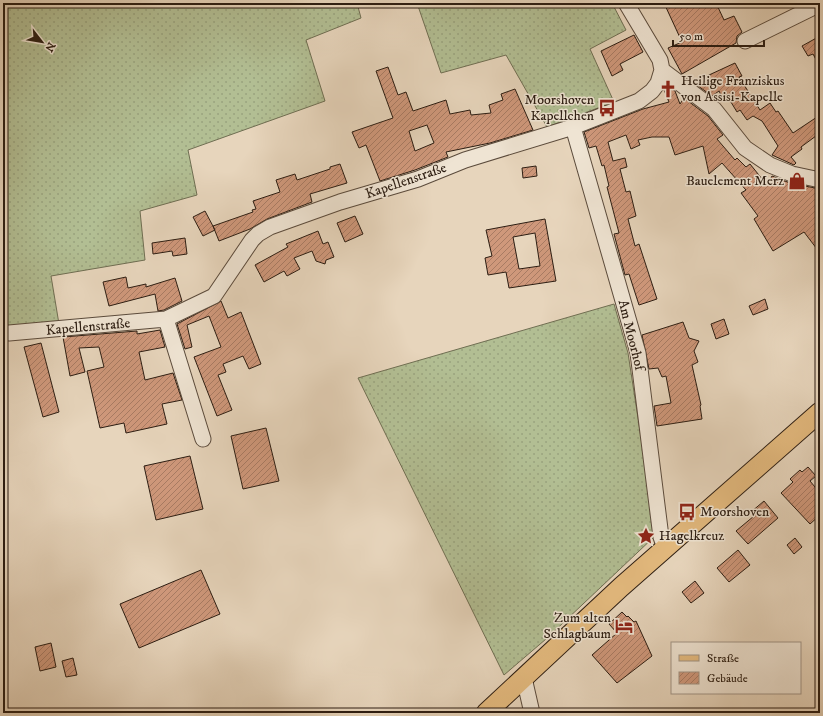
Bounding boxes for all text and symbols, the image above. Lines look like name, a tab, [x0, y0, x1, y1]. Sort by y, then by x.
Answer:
north arrow	[22, 22, 62, 62]
scale bar	[673, 22, 764, 48]
text: 50 m	[679, 29, 703, 44]
text: N	[41, 39, 58, 54]
place label: Heilige Franziskus von Assisi-Kapelle	[680, 72, 785, 106]
church icon: Heilige Franziskus von Assisi-Kapelle	[658, 79, 678, 99]
place label: Moorshoven Kapellchen	[525, 91, 595, 125]
bus stop icon: Moorshoven Kapellchen	[597, 98, 617, 118]
street label: Kapellenstraße	[363, 159, 449, 203]
shop icon: Bauelement Merz	[787, 171, 807, 191]
place label: Bauelement Merz	[686, 172, 784, 190]
street label: Am Moorhof	[614, 298, 649, 375]
street label: Kapellenstraße	[45, 314, 131, 340]
bus stop icon: Moorshoven	[677, 502, 697, 522]
place label: Moorshoven	[700, 503, 770, 521]
place icon: Hagelkreuz	[636, 526, 656, 546]
place label: Hagelkreuz	[659, 527, 724, 545]
place label: Zum alten Schlagbaum	[544, 609, 612, 643]
hotel icon: Zum alten Schlagbaum	[614, 616, 634, 636]
legend	[671, 642, 801, 694]
text: Straße	[707, 651, 739, 666]
text: Gebäude	[707, 671, 748, 686]

